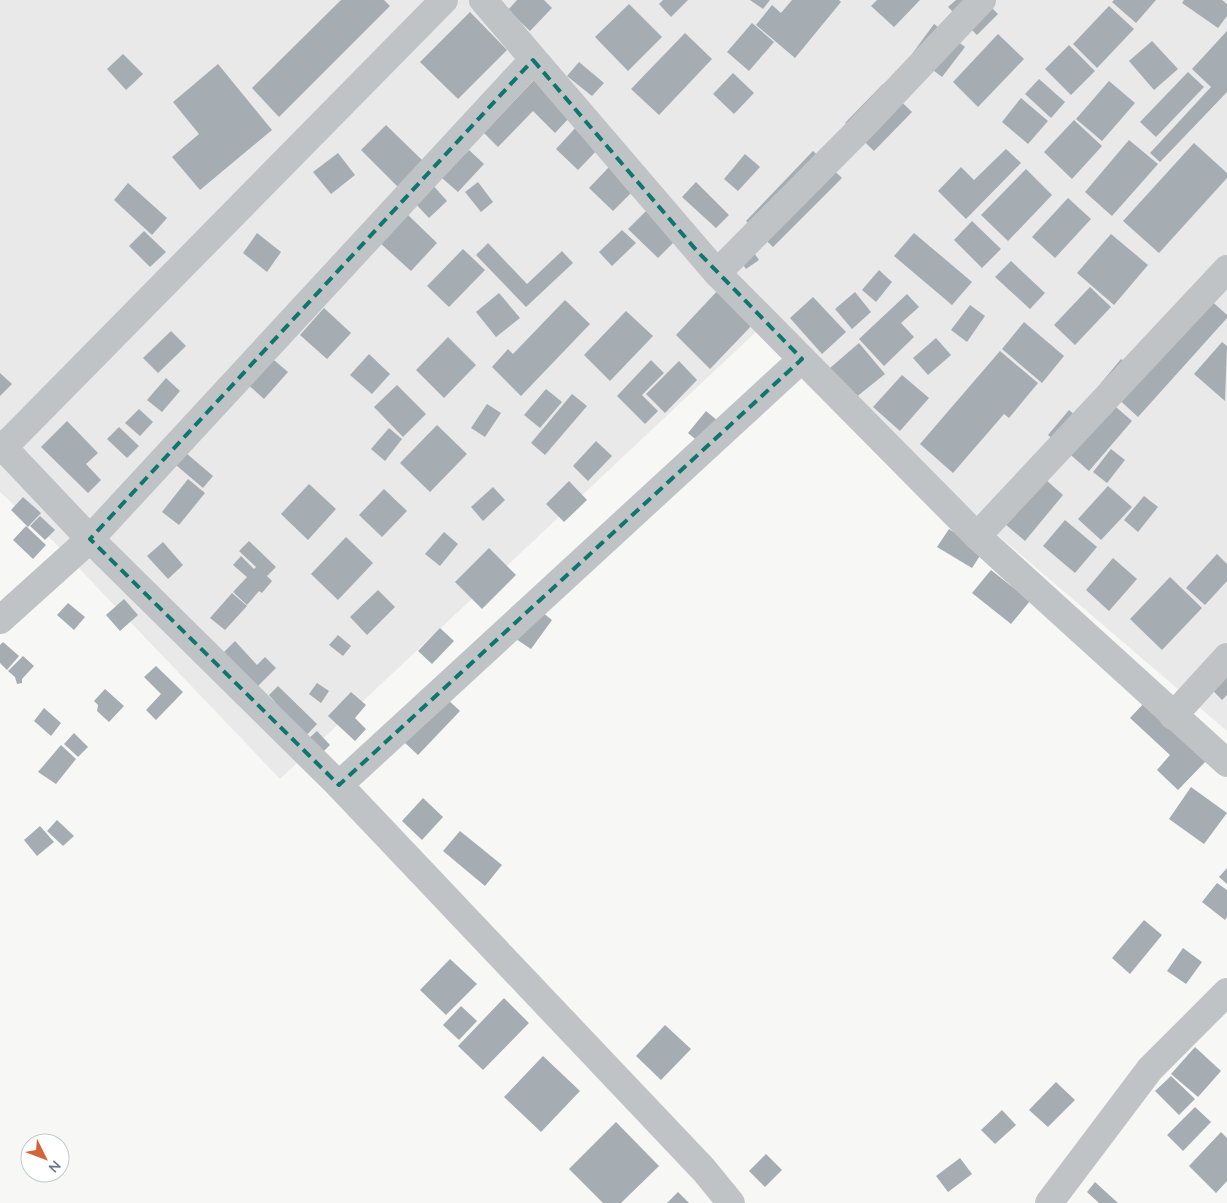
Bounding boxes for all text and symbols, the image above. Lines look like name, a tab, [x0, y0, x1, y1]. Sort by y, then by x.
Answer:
north arrow	[20, 1133, 70, 1183]
text: N	[45, 1157, 65, 1177]

